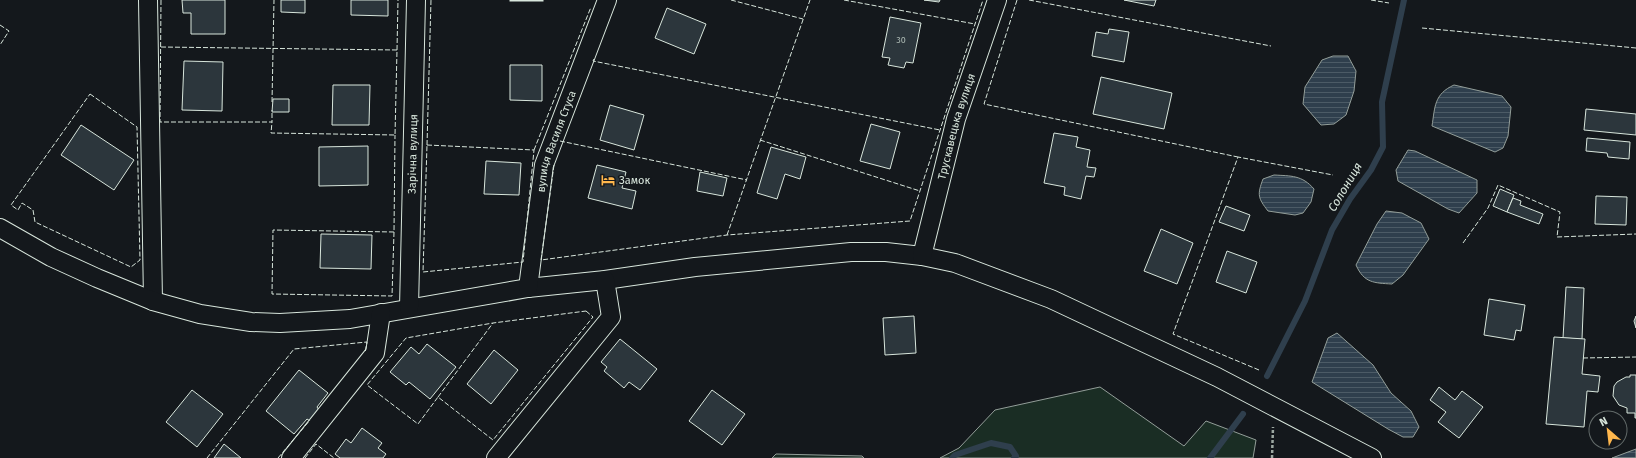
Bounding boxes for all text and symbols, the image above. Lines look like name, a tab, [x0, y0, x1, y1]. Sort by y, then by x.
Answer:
house number: 30	[896, 35, 906, 45]
street label: Трускавецька вулиця	[935, 72, 978, 181]
street label: вулиця Василя Стуса	[535, 89, 579, 193]
street label: Зарічна вулиця	[406, 114, 420, 194]
water label: Солониця	[1325, 160, 1365, 214]
hotel icon: Замок	[600, 172, 616, 188]
place label: Замок	[619, 174, 651, 187]
north arrow	[1588, 410, 1628, 450]
text: N	[1597, 414, 1610, 429]

